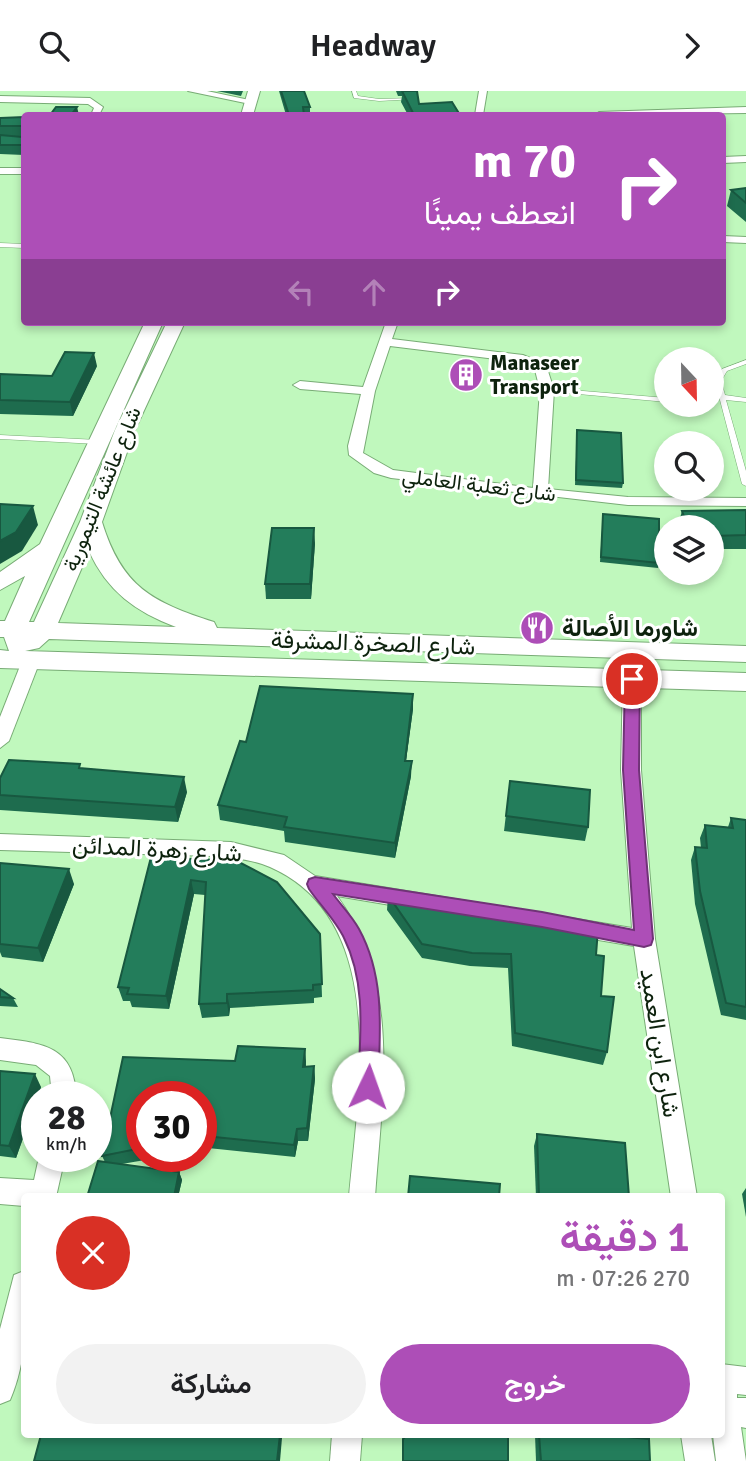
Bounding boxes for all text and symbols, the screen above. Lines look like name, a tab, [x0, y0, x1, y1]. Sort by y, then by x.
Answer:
text: Headway	[310, 26, 436, 65]
icon: search	[35, 27, 73, 65]
icon: forward	[673, 27, 711, 65]
text: 70 m	[473, 131, 576, 191]
icon: right	[600, 140, 691, 231]
text: انعطف يمينًا	[424, 194, 576, 233]
icon: left	[282, 273, 320, 311]
icon: ahead	[355, 273, 393, 311]
icon: right	[428, 273, 466, 311]
north arrow	[654, 347, 724, 417]
map controls	[654, 347, 724, 585]
place label: Manaseer Transport	[490, 350, 580, 400]
building icon: Manaseer Transport	[447, 356, 485, 394]
street label: شارع عائشة التيمورية	[57, 403, 148, 575]
button: search	[654, 431, 724, 501]
street label: شارع ثعلبة العاملي	[400, 463, 557, 511]
button: layers	[654, 515, 724, 585]
restaurant icon: شاورما الأصالة	[518, 609, 556, 647]
place label: شاورما الأصالة	[562, 613, 698, 643]
street label: شارع الصخرة المشرفة	[270, 624, 476, 663]
pin	[602, 649, 662, 709]
icon: arrive	[613, 660, 651, 698]
street label: شارع زهرة المدائن	[71, 830, 242, 869]
street label: شارع ابن العميد	[632, 966, 687, 1120]
position arrow	[331, 1050, 405, 1124]
speed limit sign: 30	[126, 1081, 217, 1172]
text: 28	[48, 1096, 85, 1139]
text: km/h	[46, 1133, 87, 1155]
text: 1 دقيقة	[559, 1212, 690, 1263]
button: close	[56, 1216, 130, 1290]
text: 270 m · 07:26	[556, 1264, 690, 1293]
button: مشاركة	[56, 1344, 366, 1424]
button: خروج	[380, 1344, 690, 1424]

